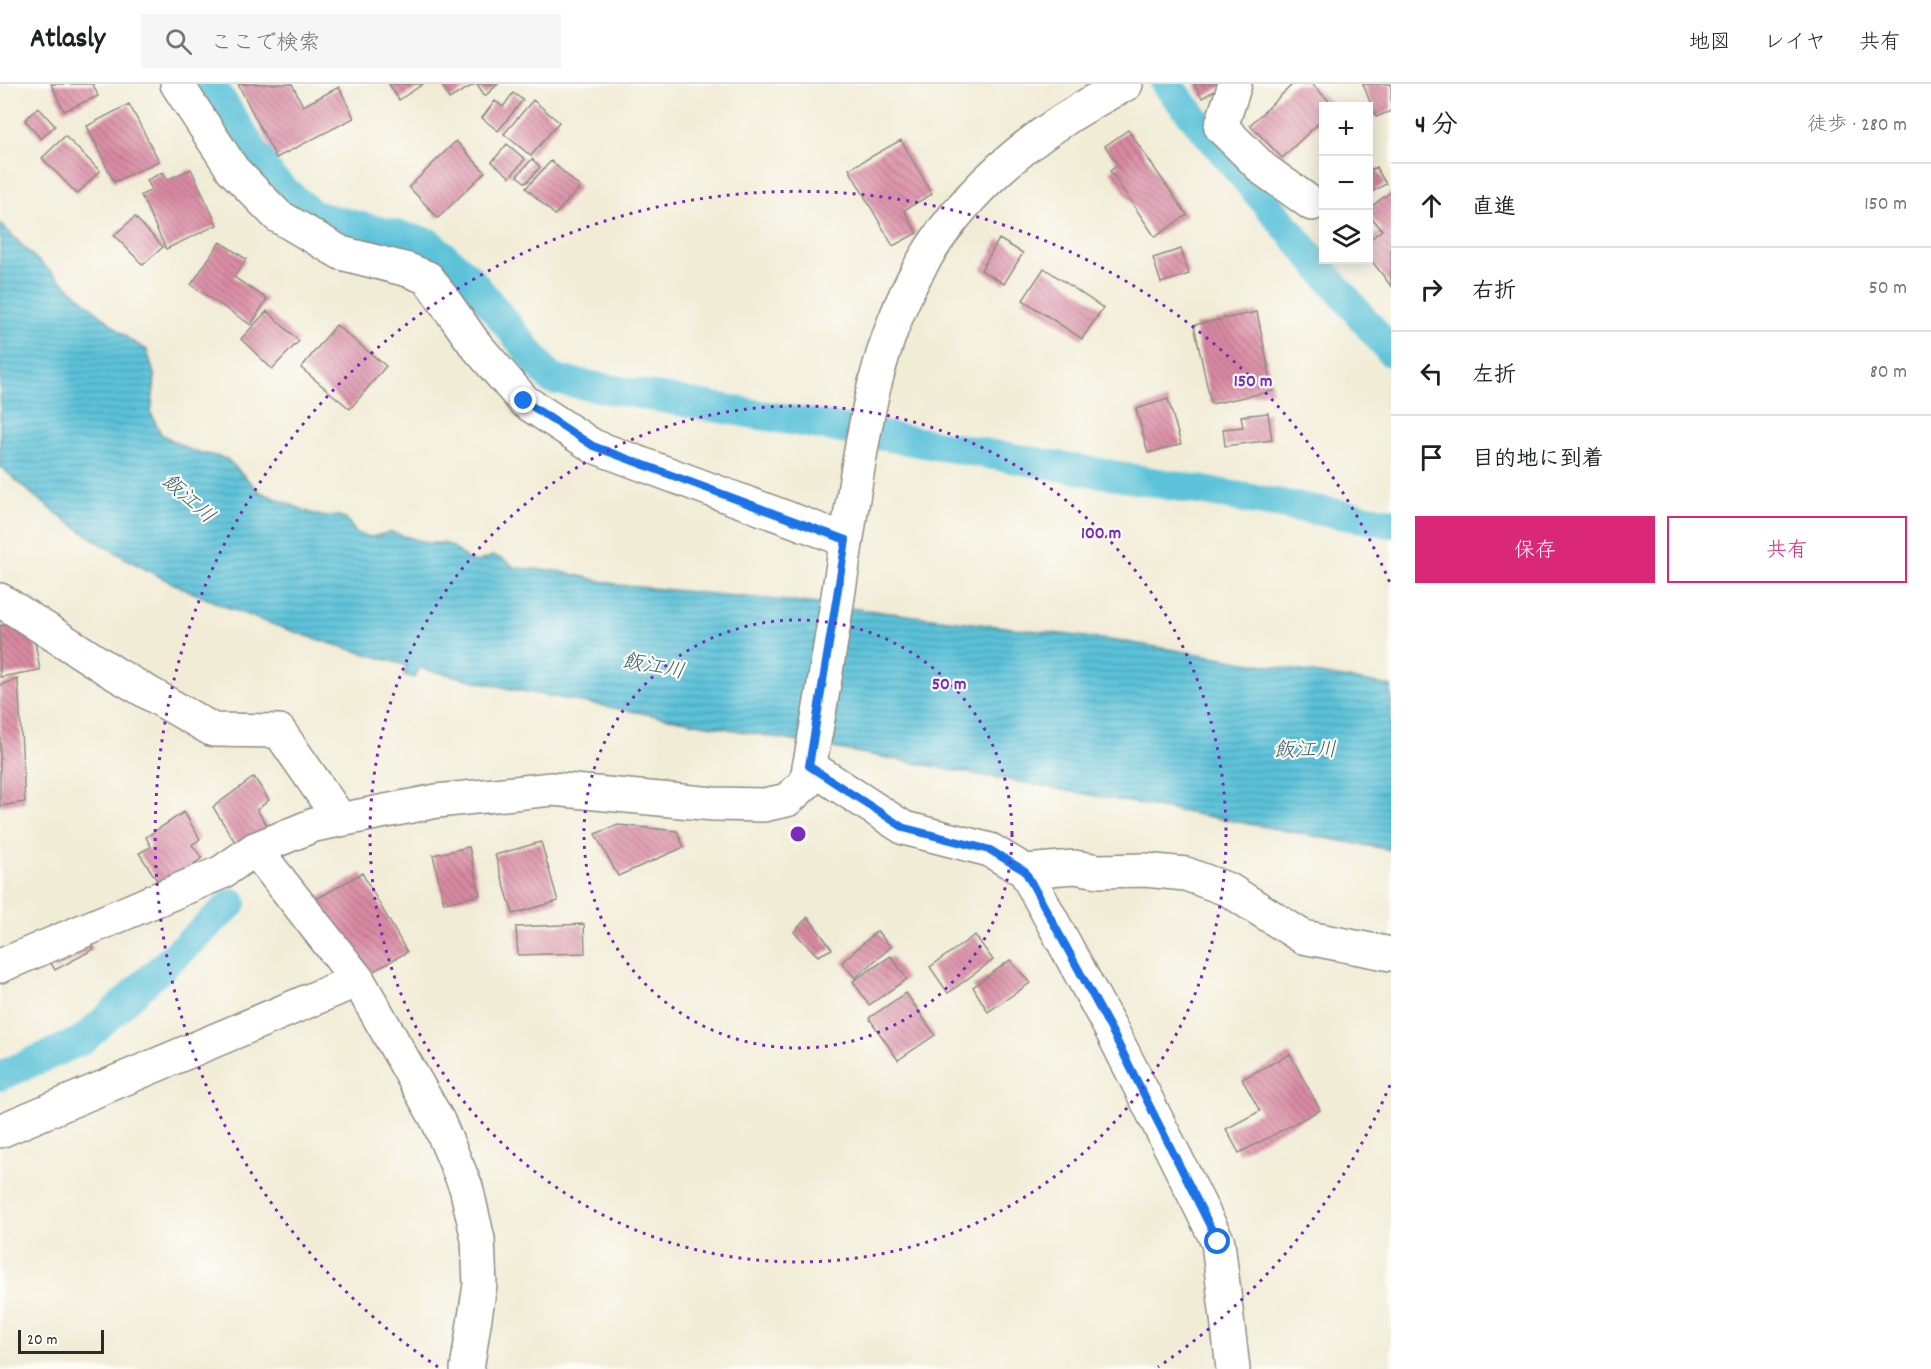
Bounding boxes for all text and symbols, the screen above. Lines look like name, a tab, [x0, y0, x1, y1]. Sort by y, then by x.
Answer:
search box	[141, 14, 561, 68]
text: Atlasly	[30, 21, 105, 61]
icon: search	[162, 25, 195, 58]
text: ここで検索	[210, 29, 320, 60]
text: 地図	[1689, 29, 1731, 59]
text: レイヤ	[1764, 29, 1826, 59]
text: 共有	[1859, 29, 1901, 59]
map controls	[1319, 102, 1373, 264]
button: +	[1319, 102, 1373, 156]
text: 4 分	[1415, 108, 1458, 145]
text: 徒歩 · 280 m	[1807, 112, 1907, 140]
button: −	[1319, 156, 1373, 210]
icon: ahead	[1415, 189, 1448, 222]
text: 150 m	[1864, 191, 1907, 219]
text: 直進	[1472, 193, 1516, 224]
button: layers	[1319, 210, 1373, 264]
icon: right	[1415, 273, 1448, 306]
text: 50 m	[1869, 275, 1907, 303]
text: 右折	[1472, 277, 1516, 308]
icon: left	[1415, 357, 1448, 390]
text: 80 m	[1870, 359, 1907, 387]
text: 左折	[1472, 361, 1516, 392]
text: 150 m	[1234, 370, 1272, 395]
route end	[510, 387, 536, 413]
icon: arrive	[1415, 441, 1448, 474]
text: 目的地に到着	[1472, 445, 1604, 476]
water label: 飯江川	[154, 468, 220, 532]
button: 保存	[1415, 516, 1655, 583]
button: 共有	[1667, 516, 1907, 583]
text: 100 m	[1081, 522, 1121, 547]
water label: 飯江川	[619, 647, 687, 689]
text: 50 m	[932, 673, 966, 698]
water label: 飯江川	[1274, 737, 1337, 767]
centre of rings	[788, 824, 808, 844]
route start	[1204, 1228, 1230, 1254]
scale bar	[18, 1327, 104, 1354]
text: 20 m	[27, 1329, 57, 1352]

